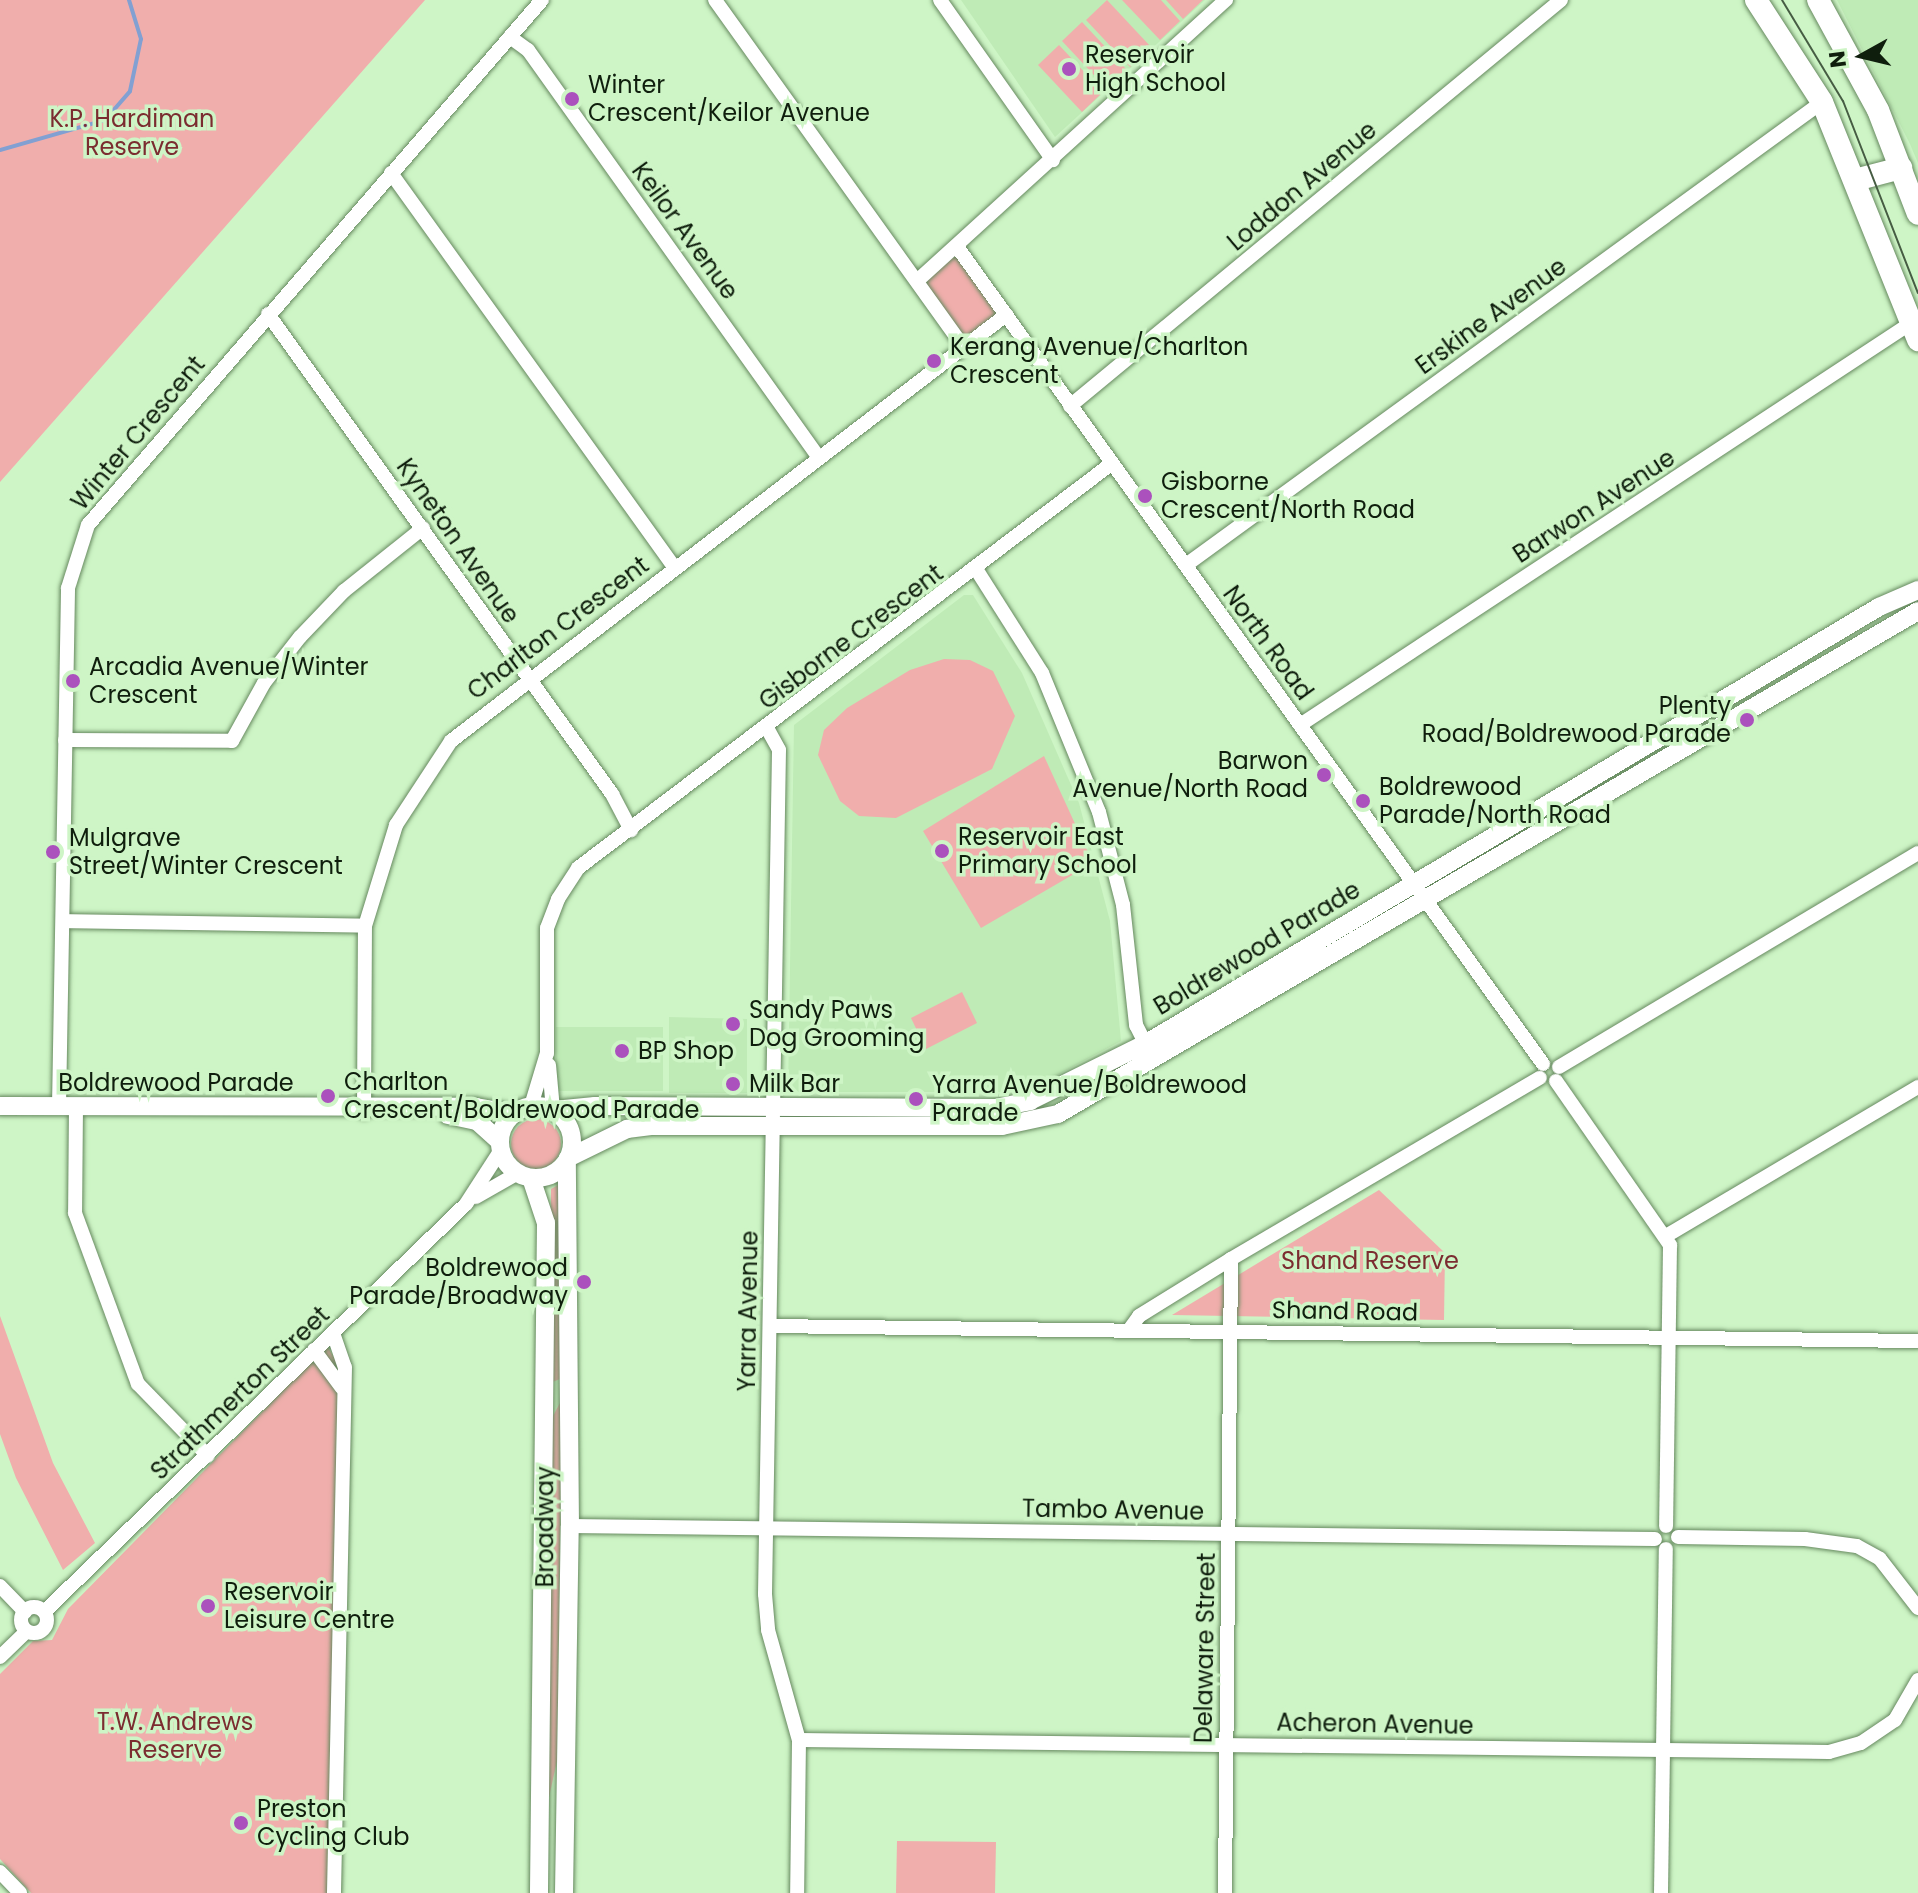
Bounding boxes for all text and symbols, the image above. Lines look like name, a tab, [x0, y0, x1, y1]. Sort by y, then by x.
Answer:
north arrow	[1822, 16, 1902, 96]
place label: Reservoir High School	[1085, 41, 1226, 97]
text: N	[1821, 49, 1854, 70]
marker: Reservoir High School	[1060, 60, 1078, 78]
place label: Winter Crescent/Keilor Avenue	[588, 71, 870, 127]
marker: Winter Crescent/Keilor Avenue	[563, 90, 581, 108]
park label: K.P. Hardiman Reserve	[50, 105, 214, 161]
street label: Loddon Avenue	[1222, 115, 1382, 257]
street label: Keilor Avenue	[626, 157, 744, 305]
street label: Erskine Avenue	[1410, 252, 1572, 380]
place label: Kerang Avenue/Charlton Crescent	[950, 333, 1248, 389]
street label: Winter Crescent	[65, 350, 211, 516]
marker: Kerang Avenue/Charlton Crescent	[925, 352, 943, 370]
street label: Barwon Avenue	[1508, 443, 1680, 569]
street label: Kyneton Avenue	[391, 453, 525, 629]
place label: Gisborne Crescent/North Road	[1161, 468, 1415, 524]
marker: Gisborne Crescent/North Road	[1136, 487, 1154, 505]
street label: Charlton Crescent	[462, 551, 654, 705]
street label: Gisborne Crescent	[753, 558, 949, 716]
street label: North Road	[1217, 580, 1319, 706]
place label: Arcadia Avenue/Winter Crescent	[89, 653, 368, 709]
marker: Arcadia Avenue/Winter Crescent	[64, 672, 82, 690]
place label: Plenty Road/Boldrewood Parade	[1422, 692, 1731, 748]
marker: Plenty Road/Boldrewood Parade	[1738, 711, 1756, 729]
place label: Barwon Avenue/North Road	[1072, 747, 1308, 803]
marker: Barwon Avenue/North Road	[1315, 766, 1333, 784]
place label: Boldrewood Parade/North Road	[1379, 773, 1611, 829]
marker: Boldrewood Parade/North Road	[1354, 792, 1372, 810]
place label: Reservoir East Primary School	[958, 823, 1137, 879]
place label: Mulgrave Street/Winter Crescent	[69, 824, 343, 880]
marker: Reservoir East Primary School	[933, 842, 951, 860]
marker: Mulgrave Street/Winter Crescent	[44, 843, 62, 861]
street label: Boldrewood Parade	[1149, 875, 1365, 1021]
place label: Sandy Paws Dog Grooming	[749, 996, 925, 1052]
marker: Sandy Paws Dog Grooming	[724, 1015, 742, 1033]
place label: BP Shop	[638, 1037, 734, 1065]
marker: BP Shop	[613, 1042, 631, 1060]
place label: Charlton Crescent/Boldrewood Parade	[344, 1068, 699, 1124]
street label: Boldrewood Parade	[58, 1069, 294, 1097]
place label: Milk Bar	[749, 1070, 840, 1098]
place label: Yarra Avenue/Boldrewood Parade	[932, 1071, 1247, 1127]
marker: Milk Bar	[724, 1075, 742, 1093]
marker: Charlton Crescent/Boldrewood Parade	[319, 1087, 337, 1105]
marker: Yarra Avenue/Boldrewood Parade	[907, 1090, 925, 1108]
street label: Yarra Avenue	[732, 1230, 764, 1392]
park label: Shand Reserve	[1281, 1247, 1459, 1275]
place label: Boldrewood Parade/Broadway	[349, 1254, 568, 1310]
marker: Boldrewood Parade/Broadway	[575, 1273, 593, 1291]
street label: Shand Road	[1272, 1295, 1418, 1327]
street label: Strathmerton Street	[145, 1300, 335, 1486]
street label: Broadway	[531, 1467, 559, 1587]
street label: Tambo Avenue	[1022, 1494, 1204, 1526]
street label: Delaware Street	[1189, 1553, 1221, 1743]
place label: Reservoir Leisure Centre	[224, 1578, 395, 1634]
marker: Reservoir Leisure Centre	[199, 1597, 217, 1615]
park label: T.W. Andrews Reserve	[97, 1708, 253, 1764]
street label: Acheron Avenue	[1276, 1708, 1474, 1740]
place label: Preston Cycling Club	[257, 1795, 409, 1851]
marker: Preston Cycling Club	[232, 1814, 250, 1832]

